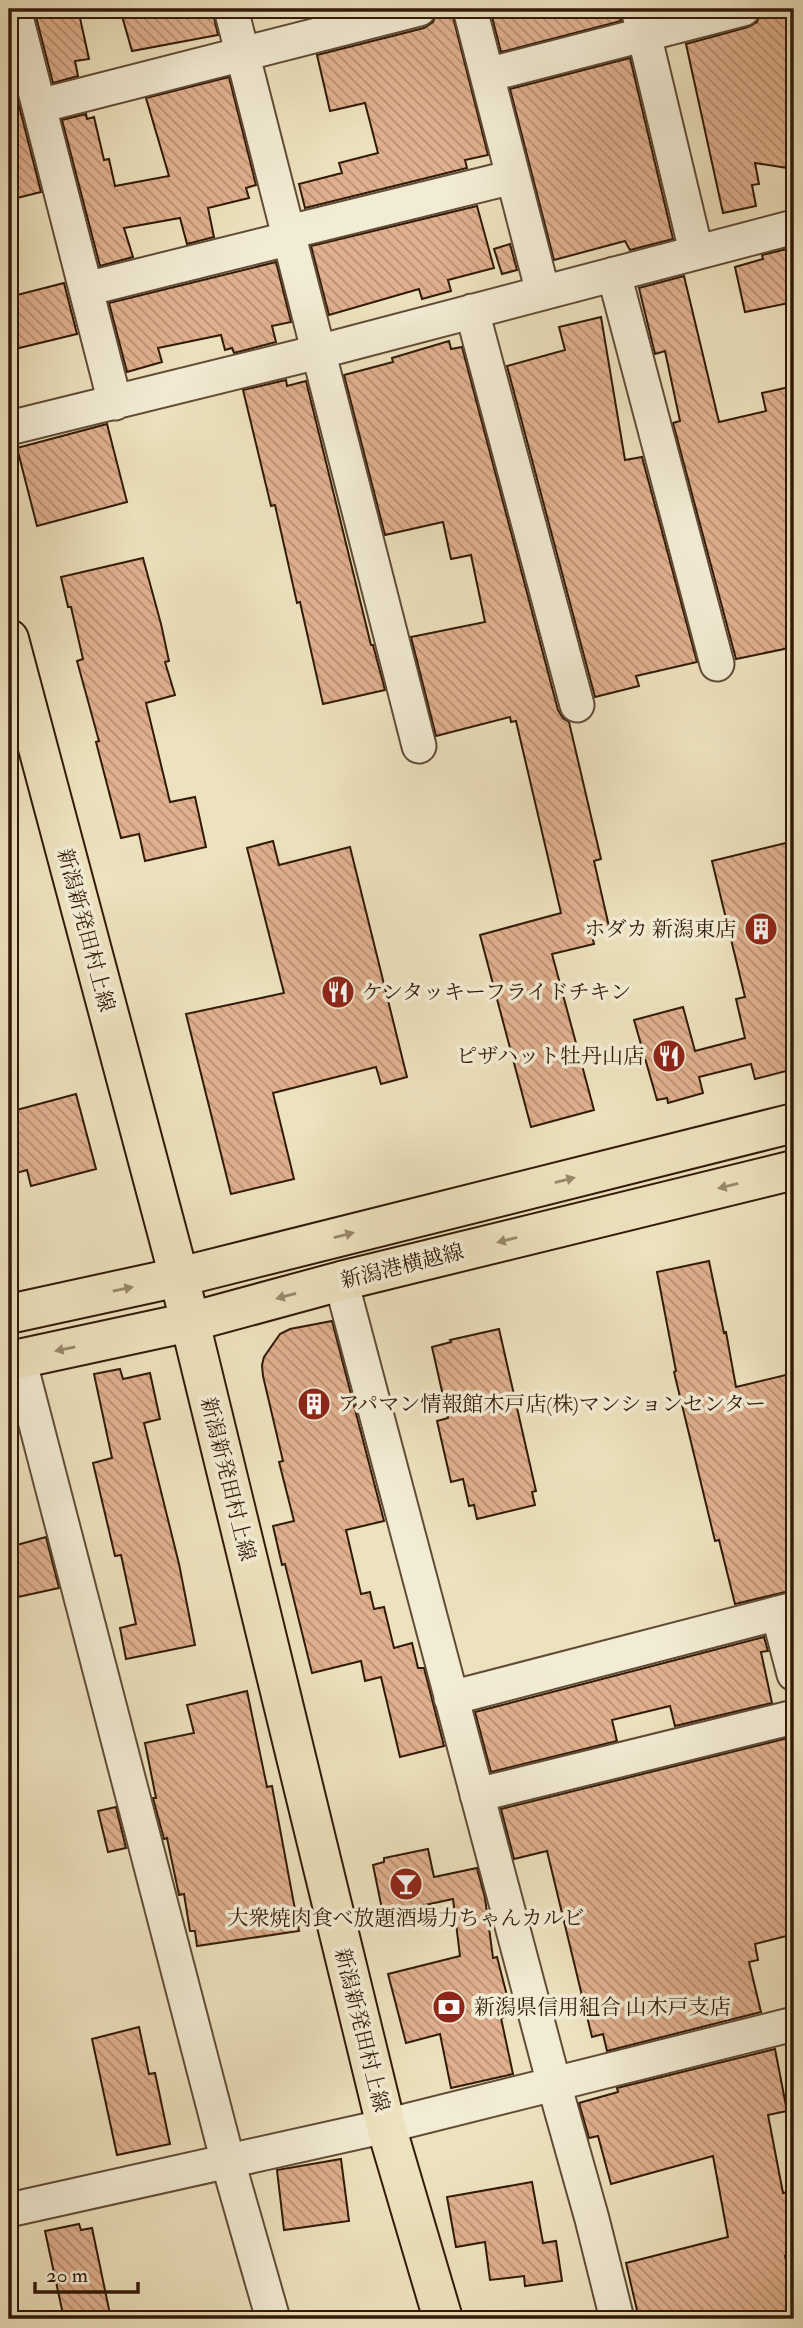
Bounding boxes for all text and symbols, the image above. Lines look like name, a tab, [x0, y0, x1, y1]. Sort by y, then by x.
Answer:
street label: 新潟新発田村上線	[51, 845, 120, 1015]
building icon: ホダカ 新潟東店	[742, 910, 780, 948]
place label: ホダカ 新潟東店	[585, 916, 736, 943]
restaurant icon: ケンタッキーフライドチキン	[319, 973, 357, 1011]
place label: ケンタッキーフライドチキン	[362, 979, 631, 1006]
restaurant icon: ピザハット牡丹山店	[650, 1037, 688, 1075]
place label: ピザハット牡丹山店	[456, 1043, 644, 1070]
one-way arrow	[554, 1174, 576, 1185]
one-way arrow	[717, 1181, 739, 1192]
one-way arrow	[333, 1229, 355, 1240]
one-way arrow	[496, 1235, 518, 1246]
street label: 新潟港横越線	[338, 1238, 467, 1295]
one-way arrow	[112, 1283, 134, 1294]
one-way arrow	[275, 1291, 297, 1302]
one-way arrow	[54, 1344, 76, 1355]
building icon: アパマン情報館木戸店(株)マンションセンター	[295, 1385, 333, 1423]
place label: アパマン情報館木戸店(株)マンションセンター	[338, 1391, 766, 1418]
street label: 新潟新発田村上線	[194, 1394, 261, 1564]
bar icon: 大衆焼肉食べ放題酒場力ちゃんカルビ	[387, 1865, 425, 1903]
place label: 大衆焼肉食べ放題酒場力ちゃんカルビ	[228, 1905, 585, 1932]
street label: 新潟新発田村上線	[328, 1945, 395, 2115]
bank icon: 新潟県信用組合 山木戸支店	[430, 1988, 468, 2026]
place label: 新潟県信用組合 山木戸支店	[474, 1994, 730, 2021]
scale bar	[35, 2251, 138, 2295]
text: 20 m	[46, 2262, 88, 2289]

